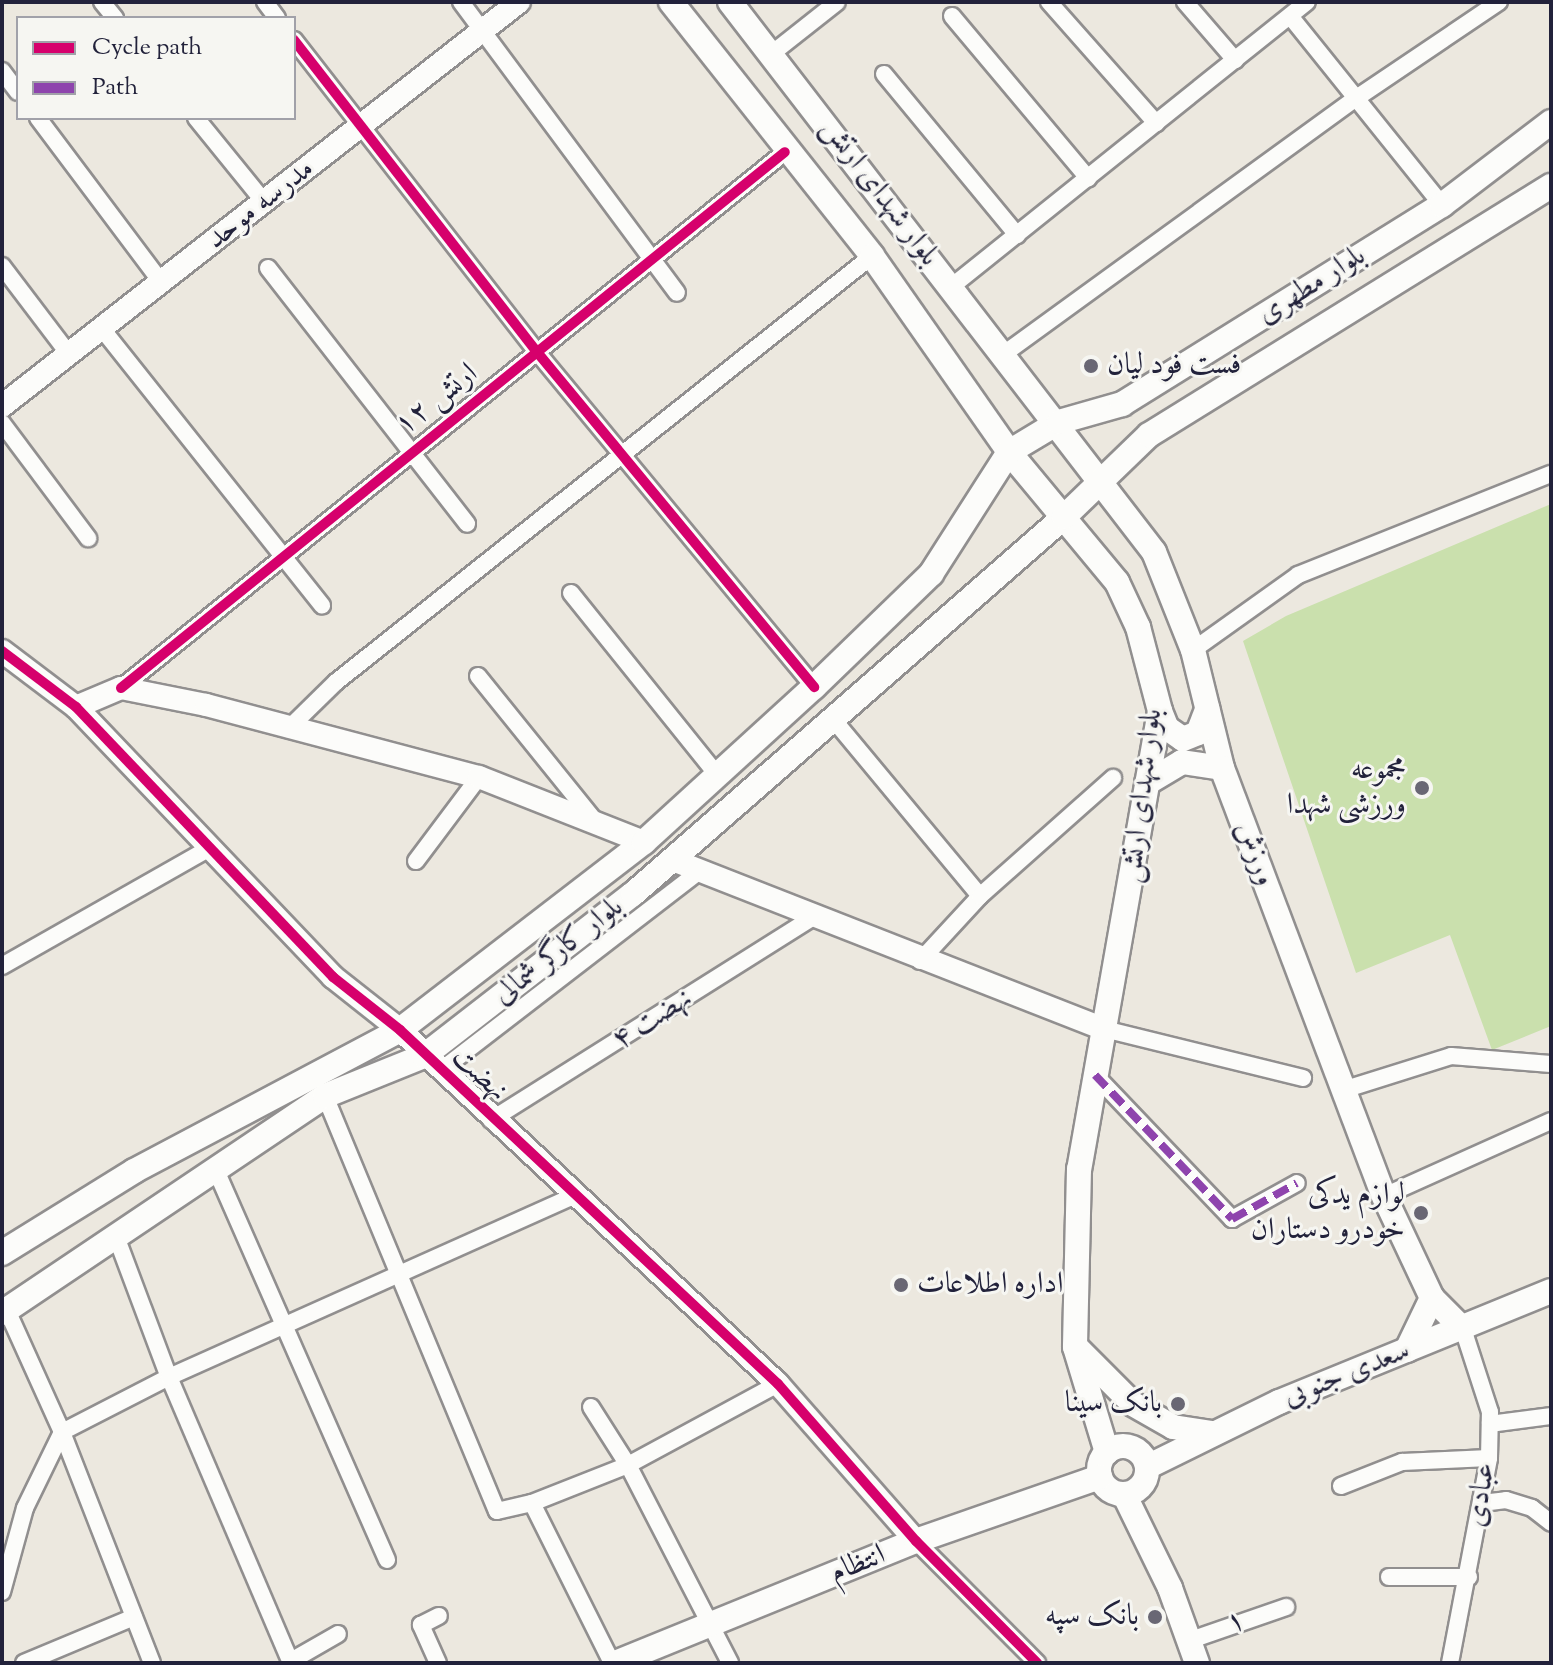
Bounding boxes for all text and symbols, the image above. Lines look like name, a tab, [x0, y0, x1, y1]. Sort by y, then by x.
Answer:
legend	[16, 16, 296, 120]
text: Cycle path	[92, 31, 202, 65]
text: Path	[92, 71, 138, 105]
street label: بلوار شهدای ارتش	[812, 112, 946, 274]
street label: مدرسه موحد	[200, 152, 322, 258]
street label: بلوار مطهری	[1251, 239, 1373, 333]
place label: فست فود لیان	[1107, 348, 1241, 384]
street label: ارتش ۱۲	[388, 356, 486, 444]
marker: فست فود لیان	[1082, 357, 1100, 375]
street label: بلوار شهدای ارتش	[1114, 707, 1172, 885]
place label: مجموعه ورزشی شهدا	[1287, 753, 1406, 824]
marker: مجموعه ورزشی شهدا	[1413, 779, 1431, 797]
street label: ورزش	[1225, 817, 1283, 891]
street label: بلوار کارگر شمالی	[487, 890, 631, 1014]
street label: نهضت ۴	[606, 981, 700, 1059]
street label: نهضت	[443, 1040, 515, 1110]
place label: لوازم یدکی خودرو دستاران	[1251, 1178, 1405, 1248]
marker: لوازم یدکی خودرو دستاران	[1412, 1204, 1430, 1222]
place label: اداره اطلاعات	[917, 1267, 1064, 1303]
marker: اداره اطلاعات	[892, 1276, 910, 1294]
street label: سعدی جنوبی	[1278, 1333, 1416, 1417]
place label: بانک سینا	[1065, 1386, 1162, 1422]
marker: بانک سینا	[1169, 1395, 1187, 1413]
street label: عبادی	[1459, 1460, 1505, 1530]
street label: انتظام	[825, 1538, 891, 1592]
place label: بانک سپه	[1045, 1599, 1139, 1635]
street label: ۱	[1222, 1603, 1250, 1643]
marker: بانک سپه	[1146, 1608, 1164, 1626]

